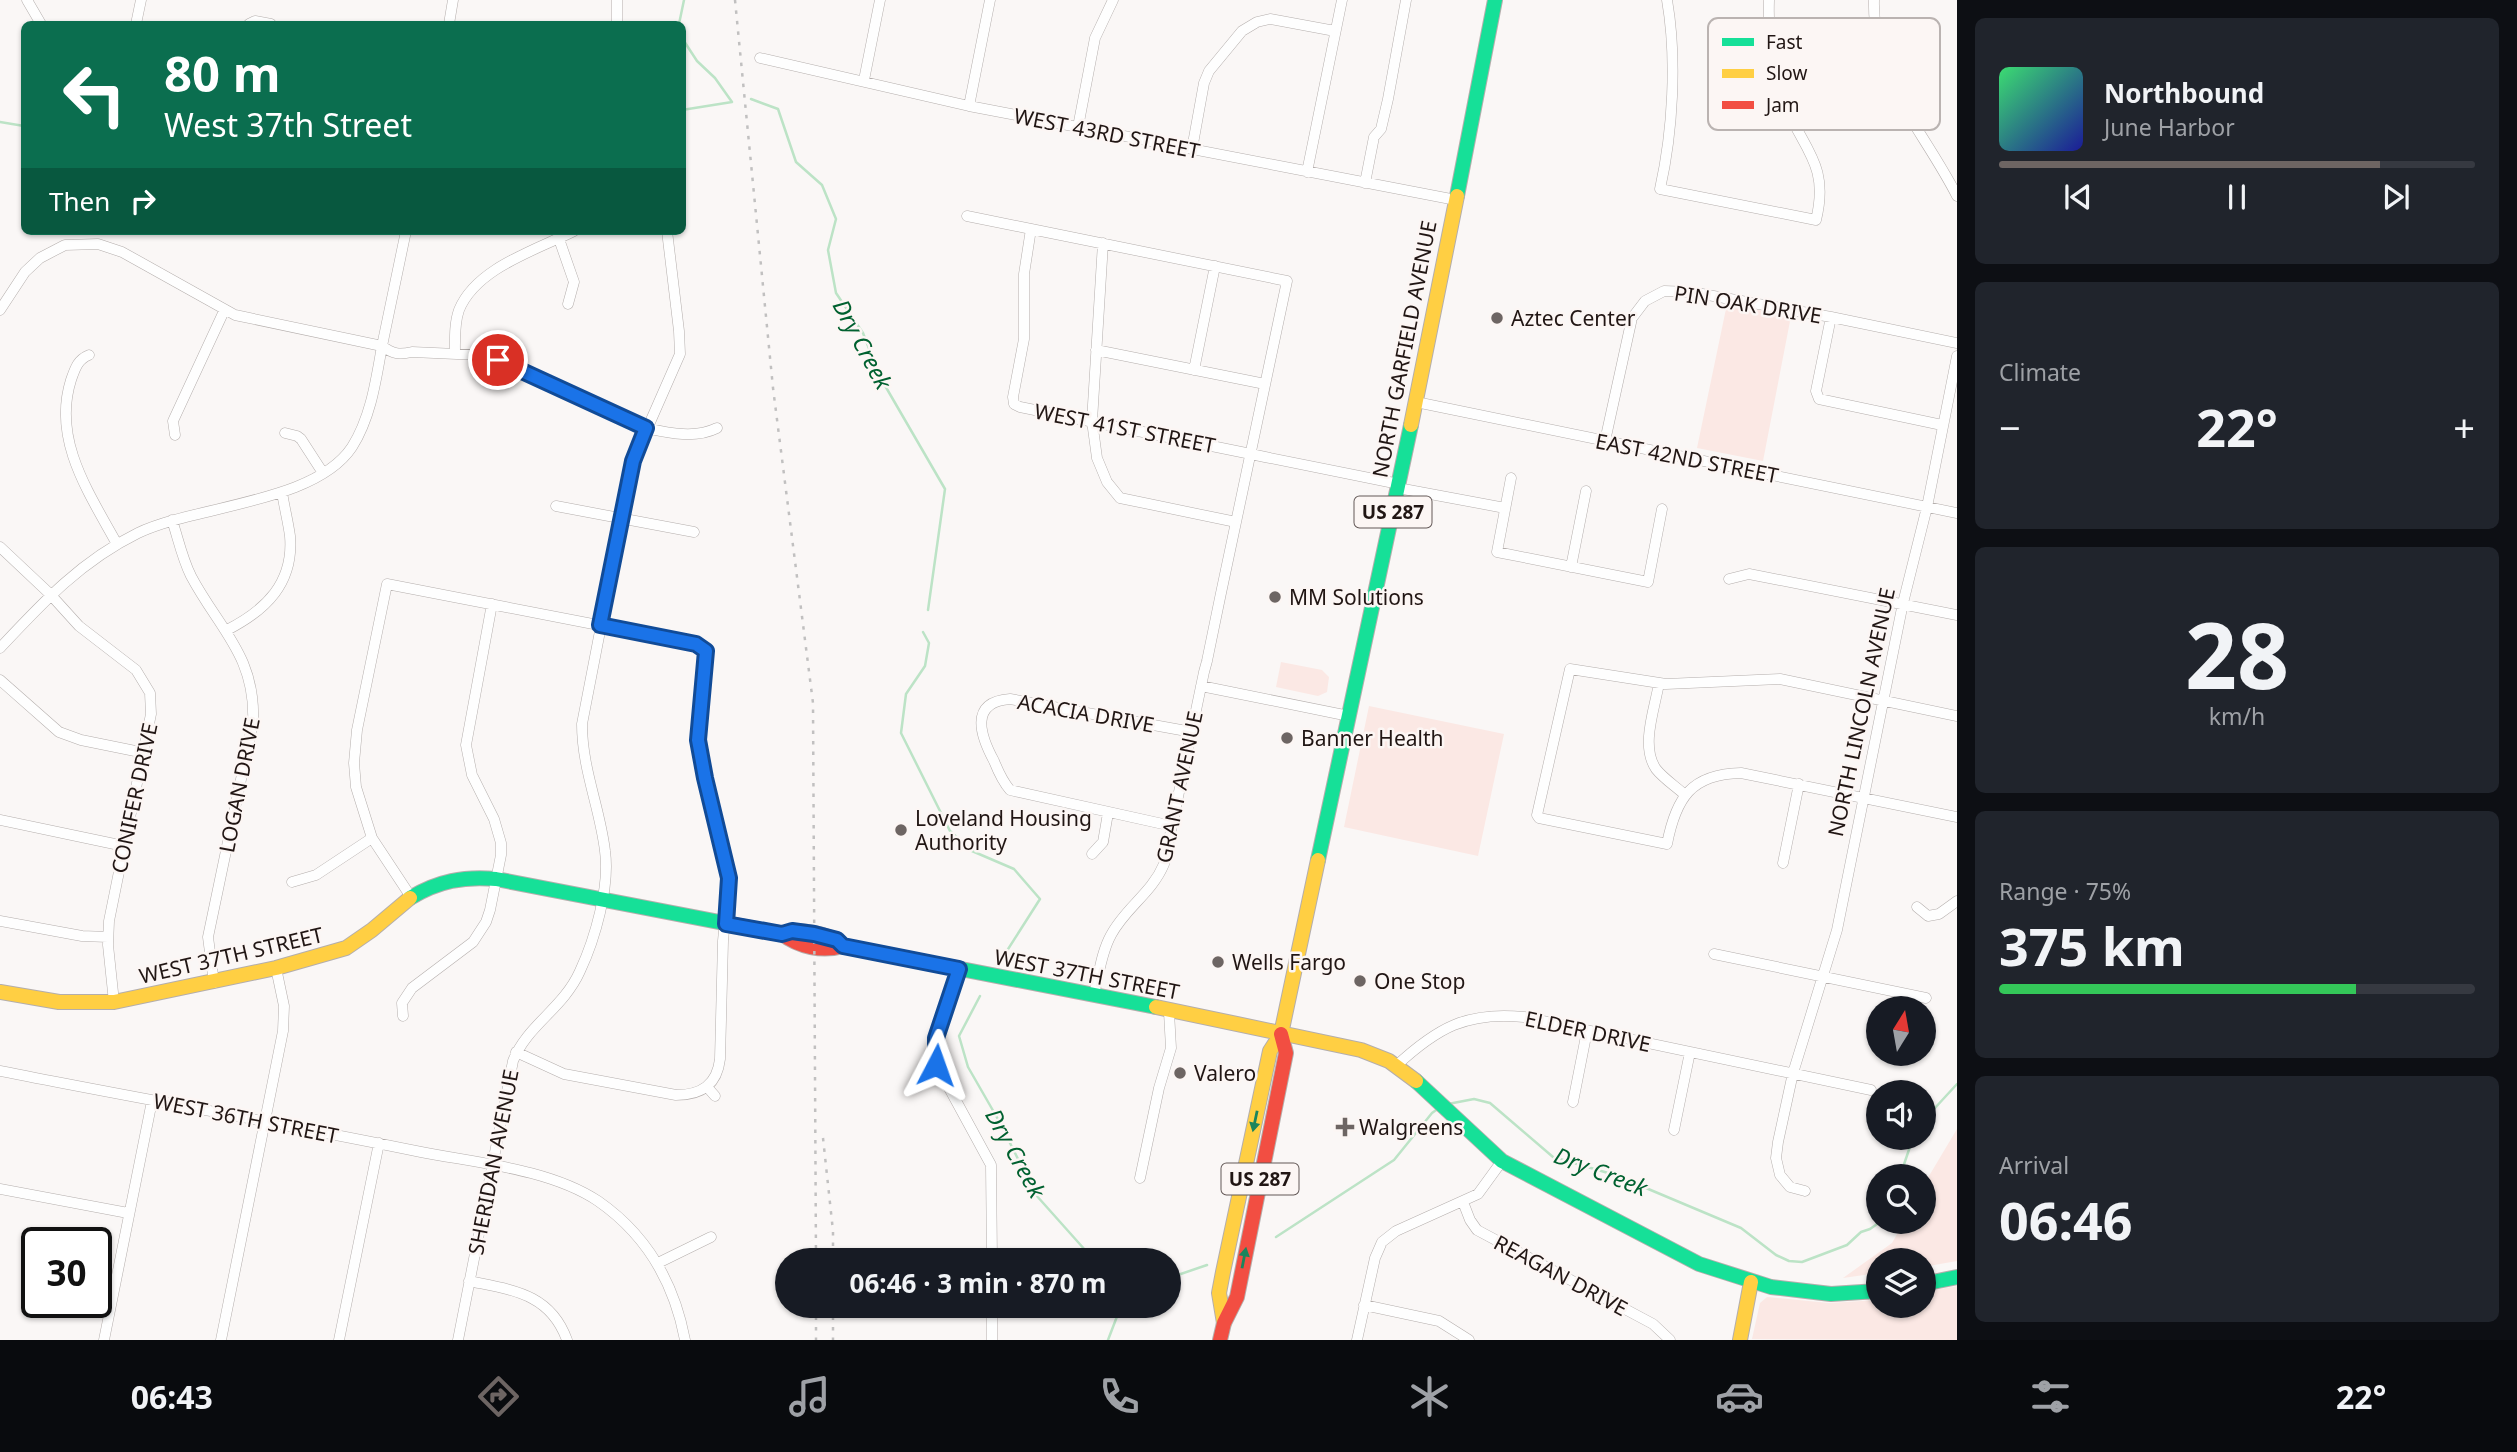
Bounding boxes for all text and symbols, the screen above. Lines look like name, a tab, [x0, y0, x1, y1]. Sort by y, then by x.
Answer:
legend	[1708, 18, 1940, 130]
text: Fast	[1766, 29, 1803, 55]
text: 80 m	[164, 40, 281, 106]
icon: left	[49, 49, 140, 140]
text: Slow	[1766, 60, 1807, 86]
text: Northbound	[2104, 75, 2264, 111]
text: Jam	[1764, 92, 1800, 118]
street label: WEST 43RD STREET	[1012, 101, 1203, 165]
text: West 37th Street	[164, 103, 412, 146]
text: June Harbor	[2104, 111, 2235, 143]
icon: previous	[2059, 178, 2097, 216]
icon: pause	[2218, 178, 2256, 216]
icon: next	[2377, 178, 2415, 216]
icon: right	[124, 182, 162, 220]
text: Then	[49, 183, 110, 219]
street label: NORTH GARFIELD AVENUE	[1365, 218, 1443, 480]
street label: PIN OAK DRIVE	[1672, 279, 1824, 329]
water label: Dry Creek	[826, 293, 901, 396]
place label: Aztec Center	[1511, 304, 1636, 332]
marker: Aztec Center	[1489, 310, 1505, 326]
pin	[468, 330, 528, 390]
icon: arrive	[479, 341, 517, 379]
text: Climate	[1999, 356, 2081, 388]
text: 22°	[2196, 391, 2278, 462]
street label: WEST 41ST STREET	[1032, 397, 1218, 459]
text: −	[1999, 401, 2021, 453]
text: +	[2453, 401, 2475, 453]
street label: EAST 42ND STREET	[1593, 427, 1781, 490]
road number: US 287	[1354, 496, 1432, 527]
place label: MM Solutions	[1289, 583, 1424, 611]
street label: NORTH LINCOLN AVENUE	[1821, 585, 1901, 839]
marker: MM Solutions	[1267, 589, 1283, 605]
text: 28	[2185, 592, 2289, 716]
street label: ACACIA DRIVE	[1015, 687, 1157, 739]
text: km/h	[2209, 700, 2265, 732]
street label: GRANT AVENUE	[1149, 708, 1209, 866]
street label: LOGAN DRIVE	[212, 715, 266, 855]
street label: CONIFER DRIVE	[104, 720, 164, 876]
place label: Banner Health	[1301, 724, 1444, 752]
marker: Banner Health	[1279, 730, 1295, 746]
place label: Loveland Housing Authority	[915, 804, 1092, 856]
marker: Loveland Housing Authority	[893, 822, 909, 838]
text: Range · 75%	[1999, 875, 2131, 907]
text: 375 km	[1999, 910, 2185, 981]
street label: WEST 37TH STREET	[136, 920, 326, 990]
street label: WEST 37TH STREET	[992, 942, 1182, 1006]
place label: Wells Fargo	[1232, 948, 1346, 976]
marker: Wells Fargo	[1210, 954, 1226, 970]
place label: One Stop	[1374, 967, 1465, 995]
marker: One Stop	[1352, 973, 1368, 989]
north arrow	[1866, 996, 1936, 1066]
map controls	[1866, 996, 1936, 1318]
street label: ELDER DRIVE	[1522, 1004, 1654, 1058]
position arrow	[899, 1028, 973, 1102]
place label: Valero	[1194, 1059, 1256, 1087]
marker: Valero	[1172, 1065, 1188, 1081]
street label: SHERIDAN AVENUE	[461, 1067, 525, 1257]
button: sound	[1866, 1080, 1936, 1150]
street label: WEST 36TH STREET	[151, 1086, 341, 1150]
water label: Dry Creek	[978, 1102, 1054, 1205]
one-way arrow	[1249, 1110, 1260, 1132]
place label: Walgreens	[1359, 1113, 1463, 1141]
marker: Walgreens	[1337, 1119, 1353, 1135]
water label: Dry Creek	[1550, 1139, 1654, 1204]
text: Arrival	[1999, 1149, 2069, 1181]
road number: US 287	[1222, 1163, 1298, 1194]
button: search	[1866, 1164, 1936, 1234]
text: 06:46	[1999, 1184, 2133, 1255]
speed limit sign: 30	[21, 1227, 112, 1318]
street label: REAGAN DRIVE	[1489, 1228, 1633, 1322]
one-way arrow	[1239, 1247, 1250, 1269]
button: layers	[1866, 1248, 1936, 1318]
text: 06:46 · 3 min · 870 m	[850, 1265, 1106, 1301]
icon: directions	[474, 1372, 523, 1421]
icon: music	[785, 1372, 834, 1421]
icon: phone	[1095, 1372, 1144, 1421]
icon: climate	[1405, 1372, 1454, 1421]
icon: car	[1715, 1372, 1764, 1421]
icon: filters	[2026, 1372, 2075, 1421]
text: 06:43	[131, 1375, 213, 1418]
text: 22°	[2336, 1375, 2386, 1418]

